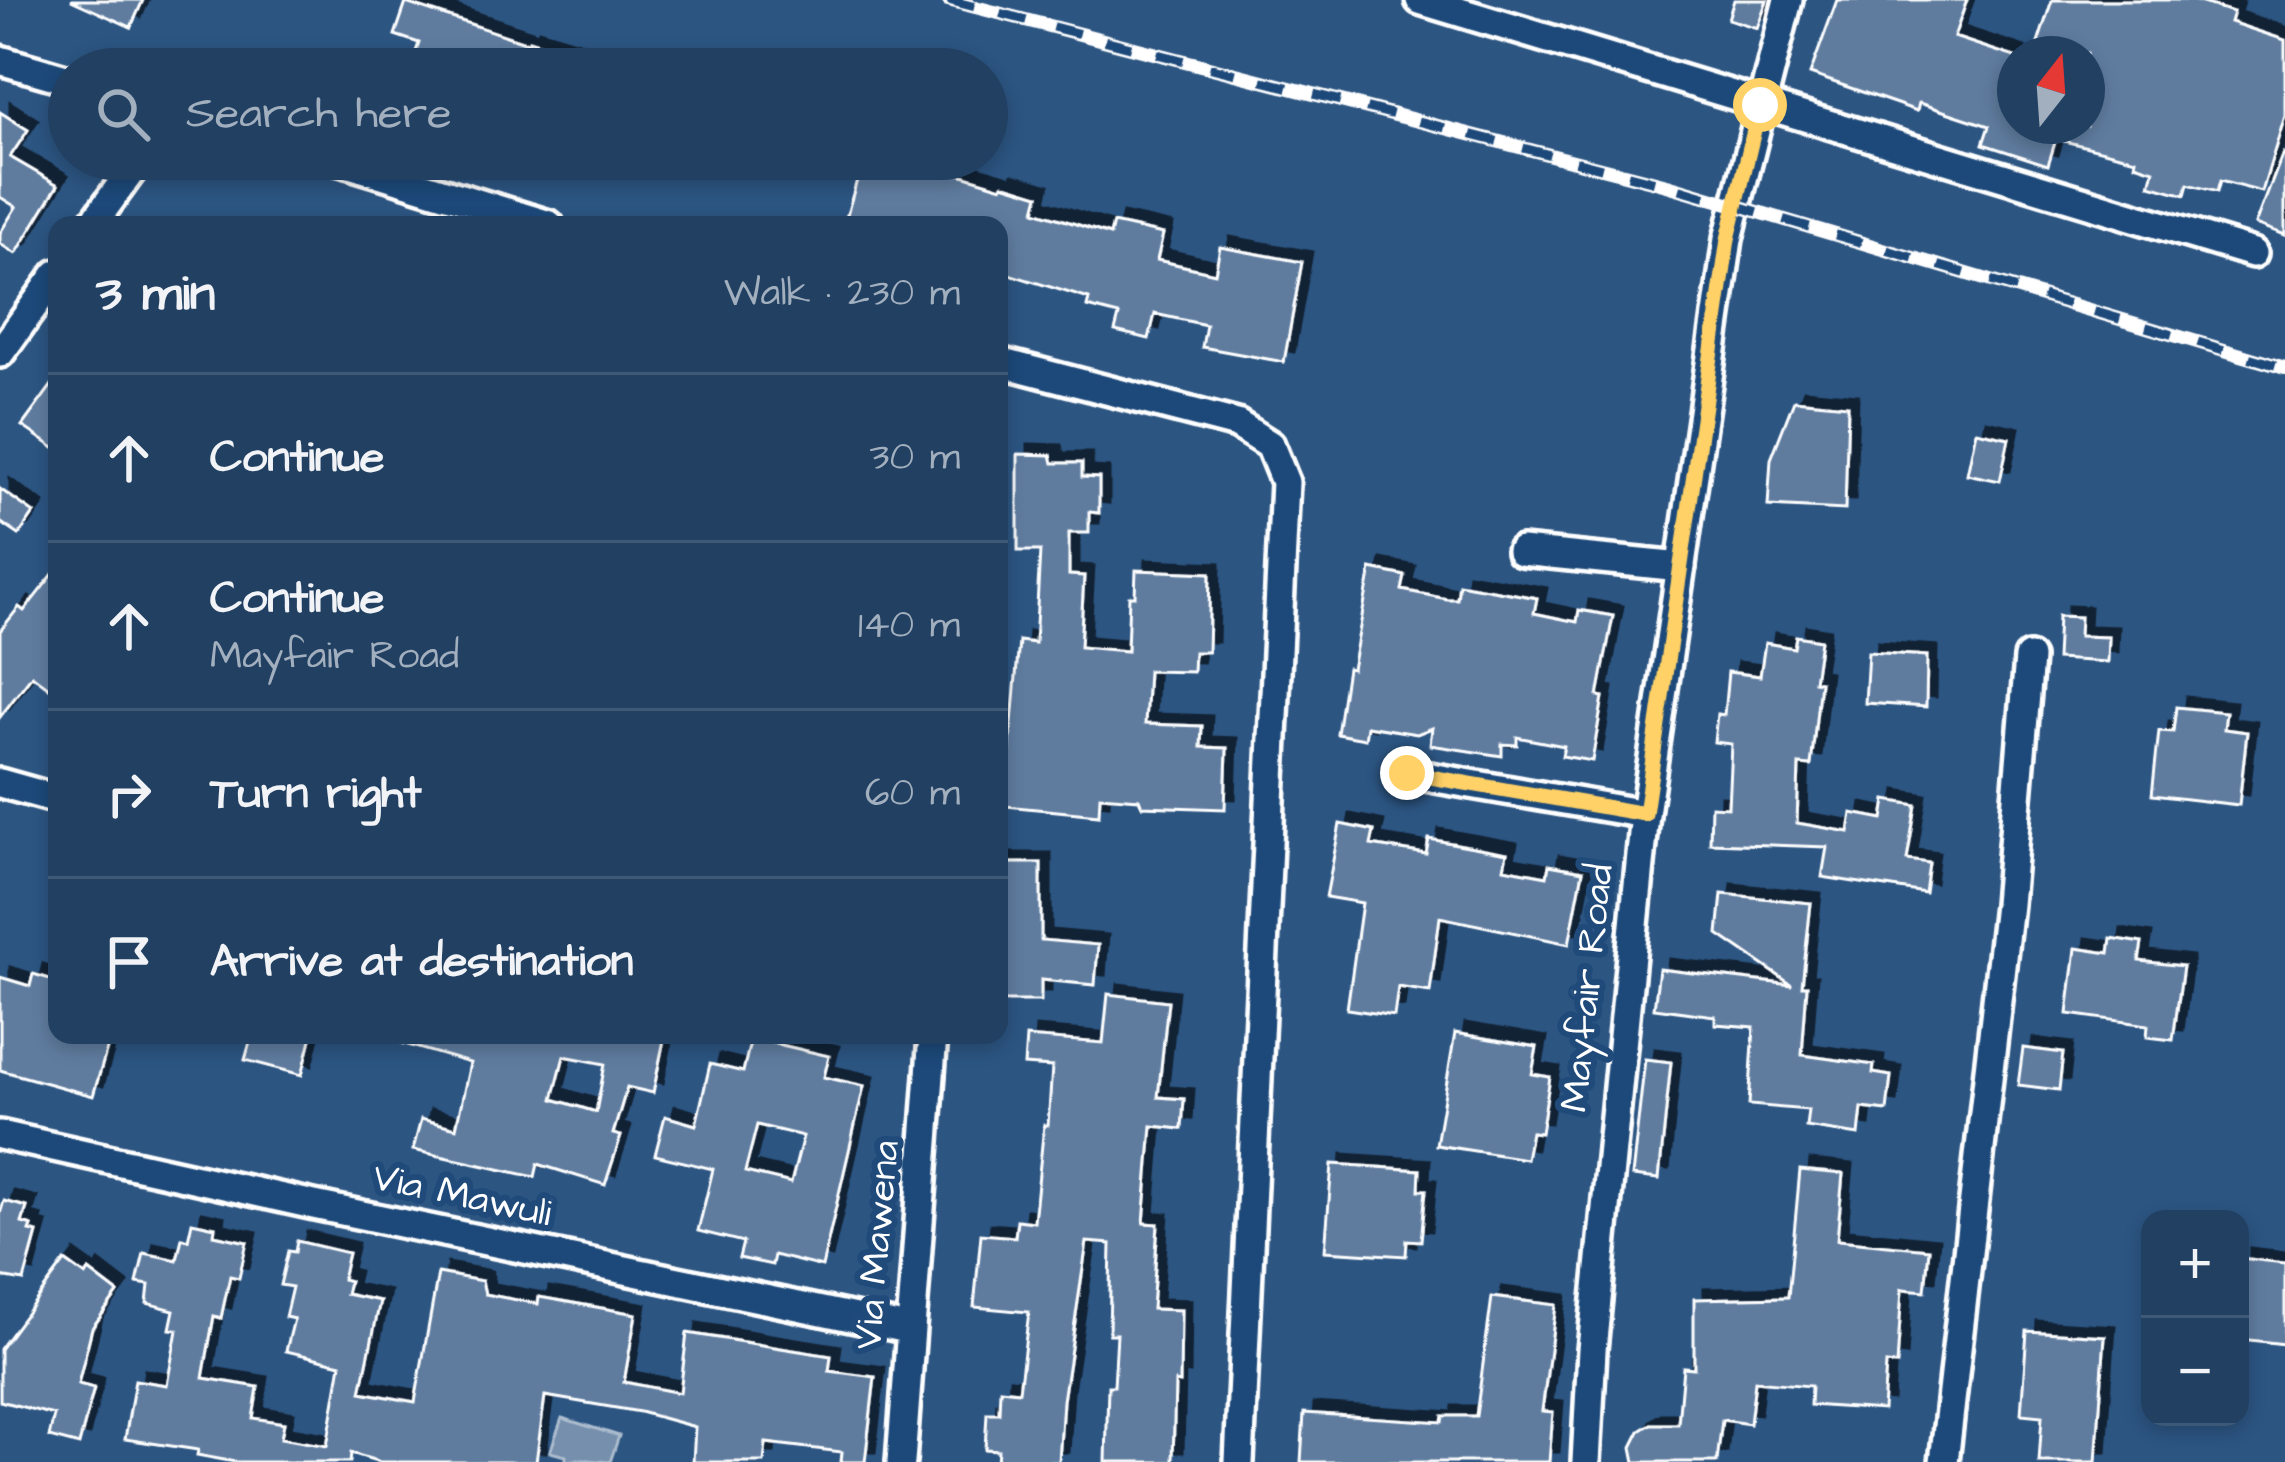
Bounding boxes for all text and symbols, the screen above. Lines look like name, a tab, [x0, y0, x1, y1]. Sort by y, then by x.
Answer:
north arrow	[1997, 36, 2105, 144]
search box	[48, 48, 1008, 180]
route start	[1733, 78, 1787, 132]
icon: search	[90, 81, 156, 147]
text: Search here	[186, 83, 452, 145]
text: 3 min	[96, 259, 215, 330]
text: Walk · 230 m	[724, 267, 960, 321]
icon: ahead	[96, 425, 162, 491]
text: Continue	[210, 427, 384, 489]
text: 30 m	[870, 431, 960, 485]
text: Continue	[210, 568, 384, 630]
icon: ahead	[96, 593, 162, 659]
text: 140 m	[858, 599, 960, 653]
text: Mayfair Road	[210, 630, 459, 684]
route end	[1380, 746, 1434, 800]
icon: right	[96, 761, 162, 827]
text: Turn right	[210, 763, 422, 825]
text: 60 m	[865, 767, 960, 821]
street label: Mayfair Road	[1548, 861, 1629, 1115]
icon: arrive	[96, 929, 162, 995]
text: Arrive at destination	[210, 931, 633, 993]
street label: Via Mawena	[842, 1138, 914, 1352]
street label: Via Mawuli	[368, 1151, 556, 1241]
map controls	[2141, 1210, 2249, 1426]
button: +	[2141, 1210, 2249, 1318]
button: −	[2141, 1318, 2249, 1426]

